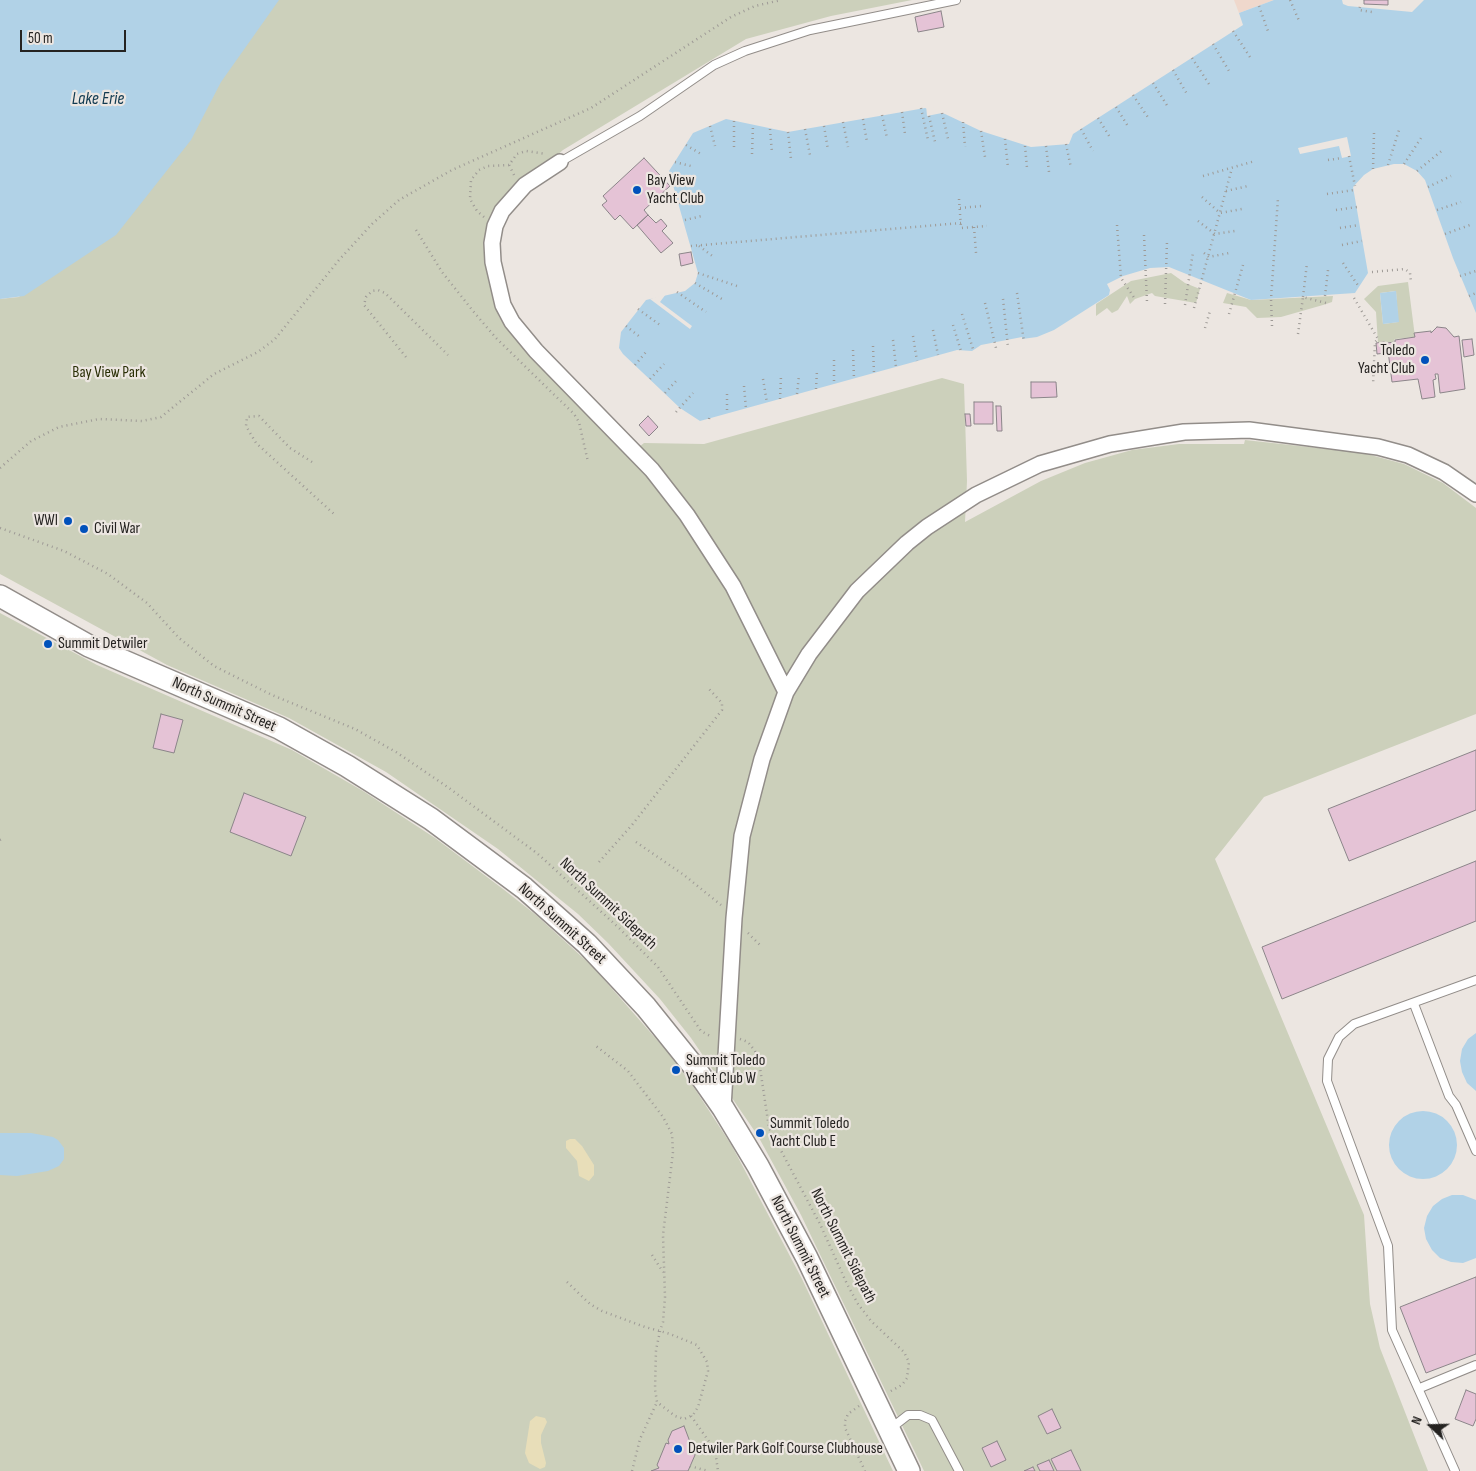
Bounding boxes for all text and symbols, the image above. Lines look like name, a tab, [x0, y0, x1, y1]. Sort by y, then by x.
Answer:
scale bar	[22, 20, 129, 52]
text: 50 m	[28, 29, 53, 48]
water label: Lake Erie	[72, 88, 124, 110]
place label: Bay View Yacht Club	[647, 171, 704, 209]
marker: Bay View Yacht Club	[631, 184, 643, 196]
place label: Toledo Yacht Club	[1358, 341, 1415, 379]
marker: Toledo Yacht Club	[1419, 354, 1431, 366]
park label: Bay View Park	[72, 363, 146, 383]
place label: WWI	[34, 511, 58, 531]
marker: WWI	[62, 515, 74, 527]
place label: Civil War	[94, 519, 140, 539]
marker: Civil War	[78, 523, 90, 535]
place label: Summit Detwiler	[58, 634, 148, 654]
marker: Summit Detwiler	[42, 638, 54, 650]
street label: North Summit Street	[169, 673, 279, 737]
street label: North Summit Sidepath	[555, 854, 661, 954]
street label: North Summit Street	[514, 879, 610, 969]
place label: Summit Toledo Yacht Club W	[686, 1051, 765, 1089]
marker: Summit Toledo Yacht Club W	[670, 1064, 682, 1076]
place label: Summit Toledo Yacht Club E	[770, 1114, 849, 1152]
marker: Summit Toledo Yacht Club E	[754, 1127, 766, 1139]
street label: North Summit Sidepath	[806, 1186, 880, 1306]
street label: North Summit Street	[766, 1193, 834, 1301]
north arrow	[1406, 1401, 1456, 1451]
text: N	[1407, 1414, 1426, 1427]
place label: Detwiler Park Golf Course Clubhouse	[688, 1439, 883, 1459]
marker: Detwiler Park Golf Course Clubhouse	[672, 1443, 684, 1455]

